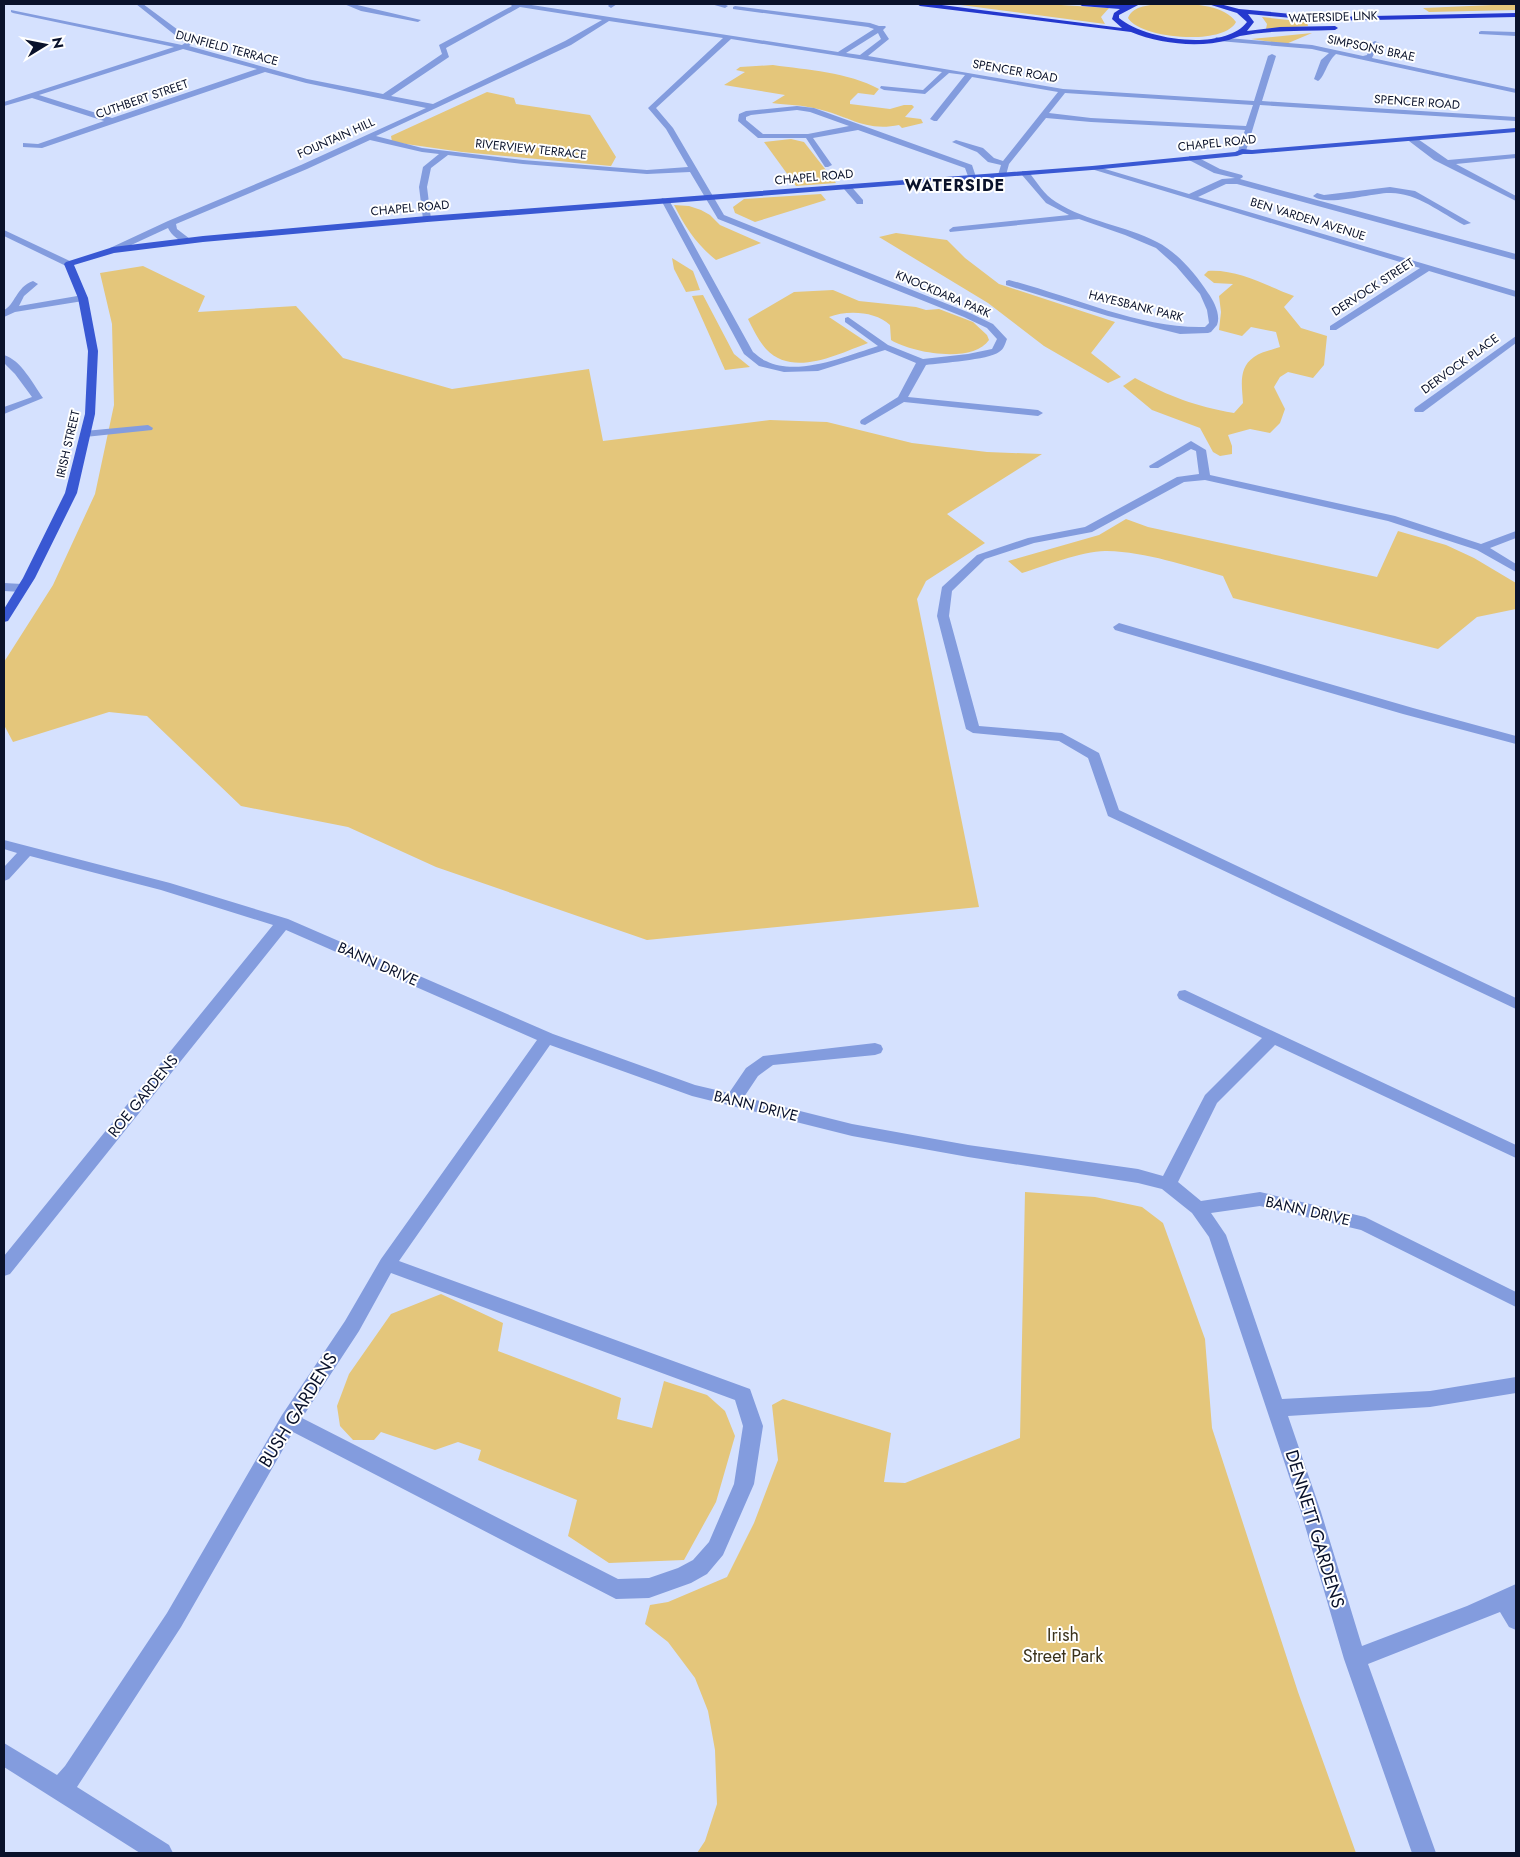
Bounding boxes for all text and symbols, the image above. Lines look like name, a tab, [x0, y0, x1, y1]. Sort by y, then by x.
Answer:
street label: WATERSIDE LINK	[1288, 6, 1378, 28]
north arrow	[20, 20, 70, 70]
street label: DUNFIELD TERRACE	[174, 26, 280, 70]
street label: SIMPSONS BRAE	[1325, 30, 1417, 66]
text: N	[47, 36, 69, 50]
street label: SPENCER ROAD	[971, 55, 1059, 87]
street label: CUTHBERT STREET	[93, 75, 191, 123]
street label: SPENCER ROAD	[1373, 90, 1461, 114]
street label: FOUNTAIN HILL	[295, 113, 378, 163]
street label: CHAPEL ROAD	[1177, 130, 1257, 156]
street label: RIVERVIEW TERRACE	[474, 134, 588, 164]
street label: CHAPEL ROAD	[774, 165, 854, 189]
district label: WATERSIDE	[905, 174, 1005, 197]
street label: BEN VARDEN AVENUE	[1248, 193, 1368, 245]
street label: CHAPEL ROAD	[370, 196, 450, 220]
street label: DERVOCK STREET	[1328, 253, 1418, 320]
street label: KNOCKDARA PARK	[893, 266, 994, 322]
street label: HAYESBANK PARK	[1087, 286, 1185, 326]
street label: DERVOCK PLACE	[1417, 330, 1503, 398]
street label: IRISH STREET	[51, 408, 85, 480]
street label: BANN DRIVE	[334, 936, 422, 992]
street label: ROE GARDENS	[103, 1050, 183, 1142]
street label: BANN DRIVE	[712, 1085, 800, 1127]
street label: BANN DRIVE	[1264, 1191, 1352, 1231]
street label: BUSH GARDENS	[252, 1348, 344, 1472]
street label: DENNETT GARDENS	[1279, 1447, 1351, 1611]
park label: Irish Street Park	[1023, 1622, 1103, 1669]

